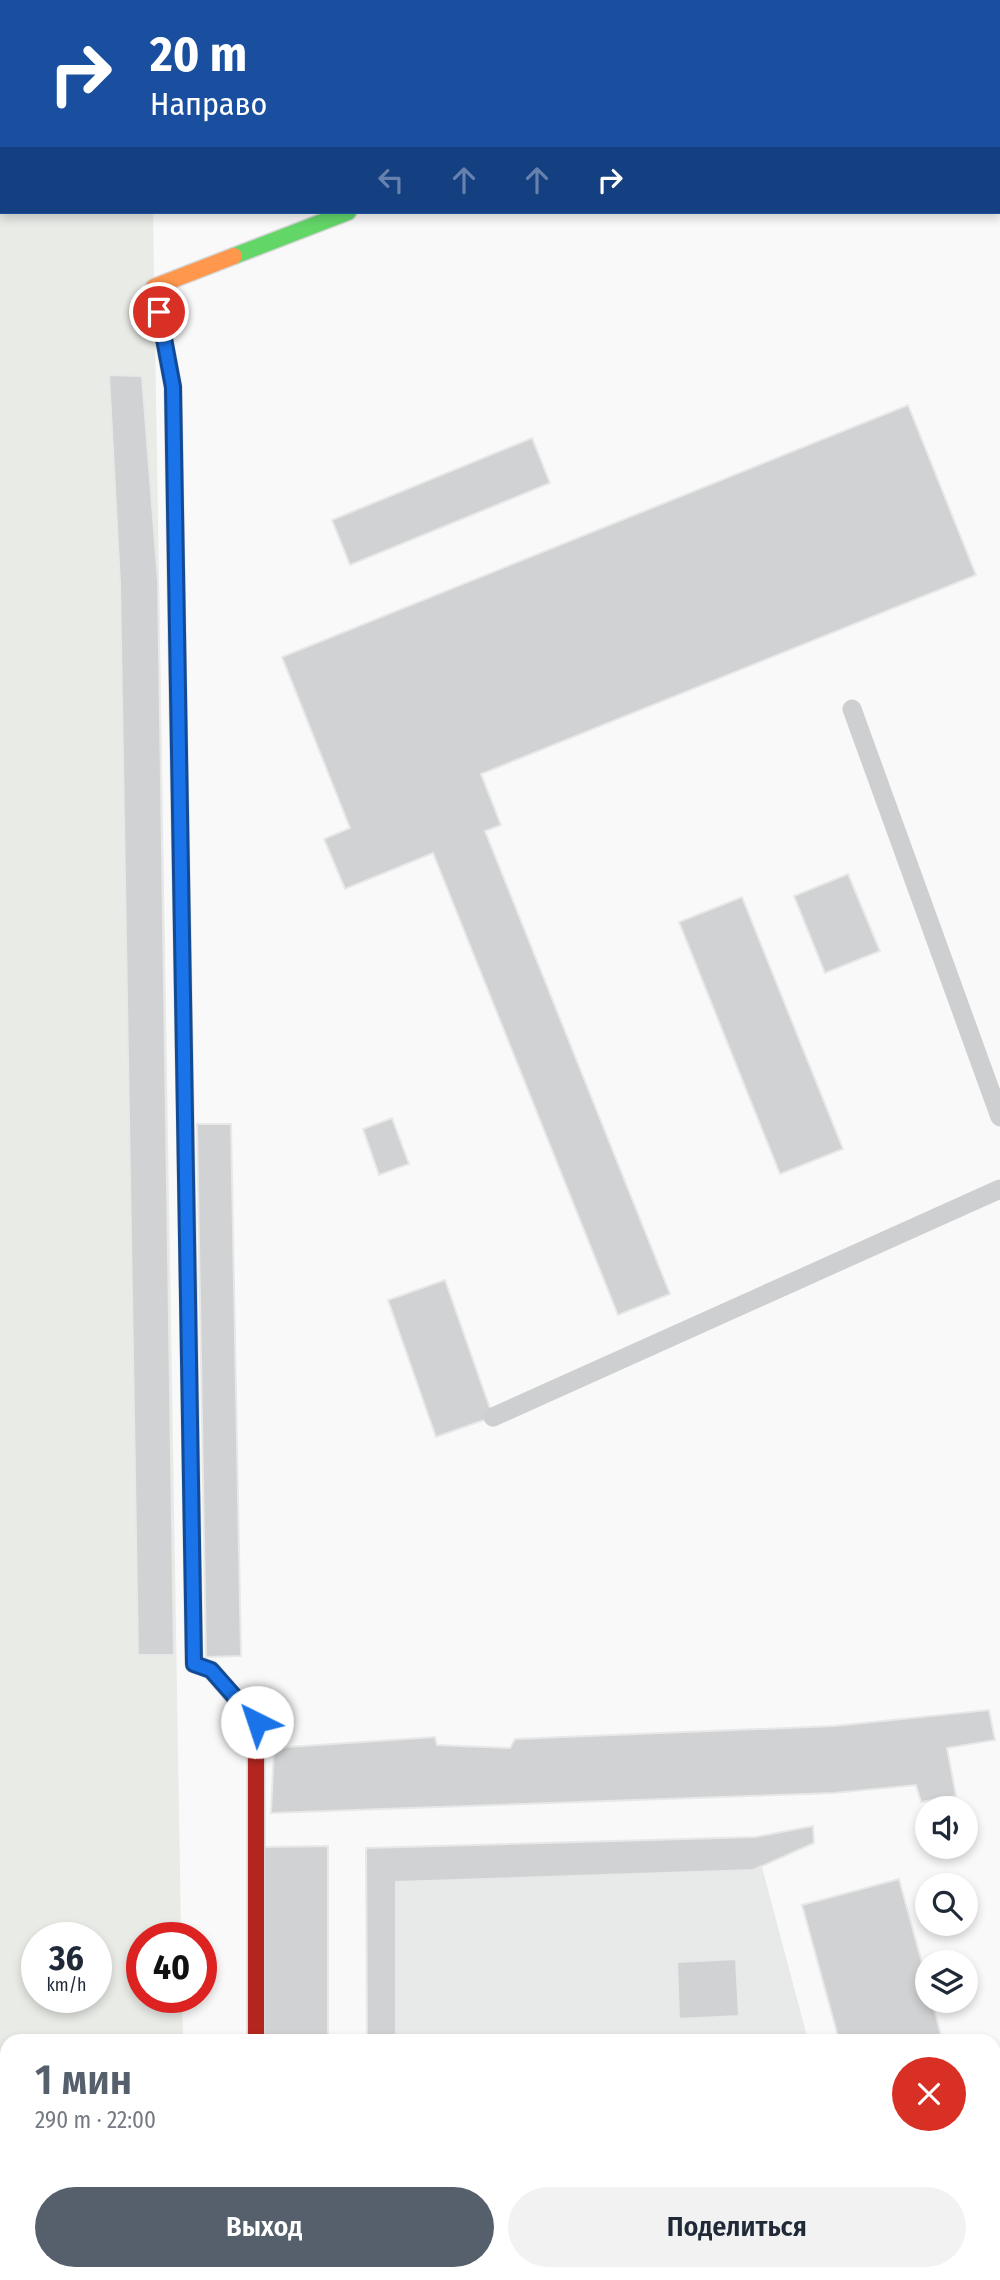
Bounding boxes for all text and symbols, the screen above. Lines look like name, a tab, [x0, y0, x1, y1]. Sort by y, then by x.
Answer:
text: 20 m	[150, 25, 247, 84]
icon: right	[35, 28, 126, 119]
text: Направо	[150, 85, 267, 123]
icon: left	[372, 161, 410, 199]
icon: ahead	[445, 161, 483, 199]
icon: ahead	[518, 161, 556, 199]
icon: right	[591, 161, 629, 199]
pin	[129, 282, 189, 342]
icon: arrive	[140, 293, 178, 331]
position arrow	[220, 1685, 294, 1759]
map controls	[915, 1796, 978, 2013]
button: sound	[915, 1796, 978, 1859]
button: search	[915, 1873, 978, 1936]
speed limit sign: 40	[126, 1922, 217, 2013]
text: 36	[49, 1937, 84, 1979]
button: layers	[915, 1950, 978, 2013]
text: km/h	[46, 1974, 87, 1996]
text: 1 мин	[35, 2055, 132, 2105]
button: close	[892, 2057, 966, 2131]
text: 290 m · 22:00	[35, 2106, 156, 2134]
button: Выход	[35, 2187, 494, 2267]
button: Поделиться	[508, 2187, 966, 2267]

